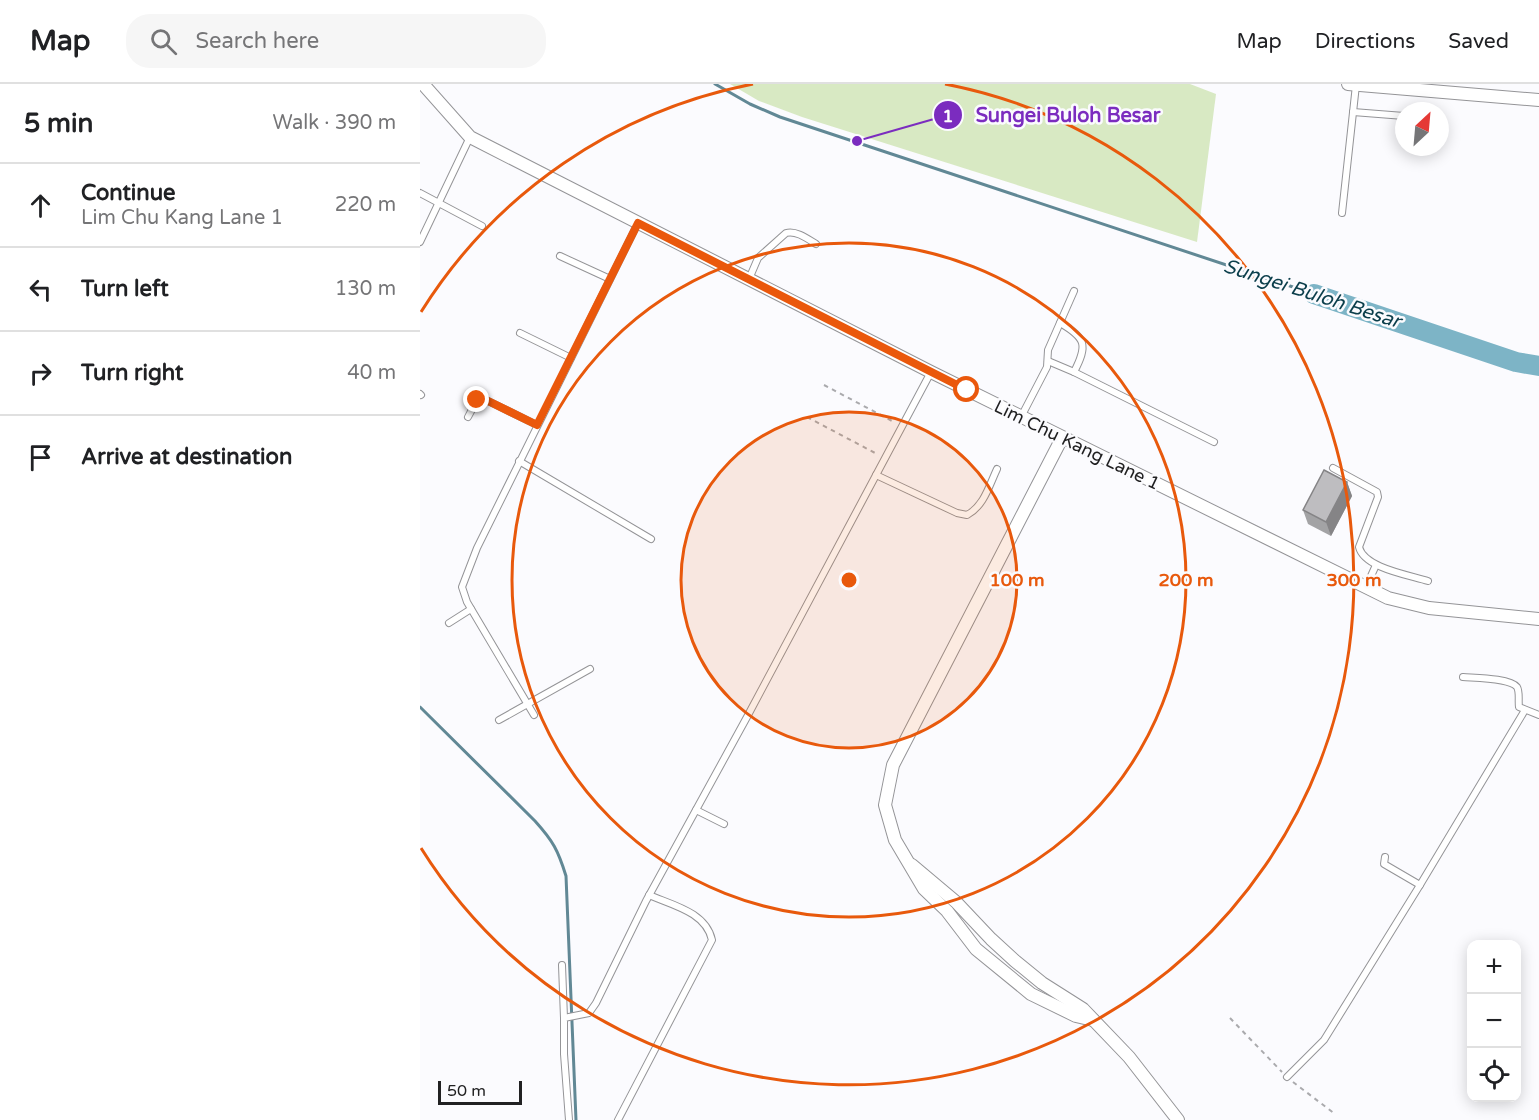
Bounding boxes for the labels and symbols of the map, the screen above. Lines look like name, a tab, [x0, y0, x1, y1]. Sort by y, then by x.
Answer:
callout: Sungei Buloh Besar	[933, 96, 1172, 134]
north arrow	[1395, 102, 1449, 156]
text: Sungei Buloh Besar	[976, 104, 1161, 128]
text: 1	[942, 105, 954, 127]
water label: Sungei Buloh Besar	[1220, 254, 1406, 335]
route start	[953, 376, 979, 402]
route end	[463, 386, 489, 412]
street label: Lim Chu Kang Lane 1	[990, 395, 1164, 495]
text: 100 m	[989, 569, 1045, 591]
text: 200 m	[1158, 569, 1214, 591]
text: 300 m	[1326, 569, 1382, 591]
centre of rings	[839, 570, 859, 590]
scale bar	[438, 1078, 522, 1106]

